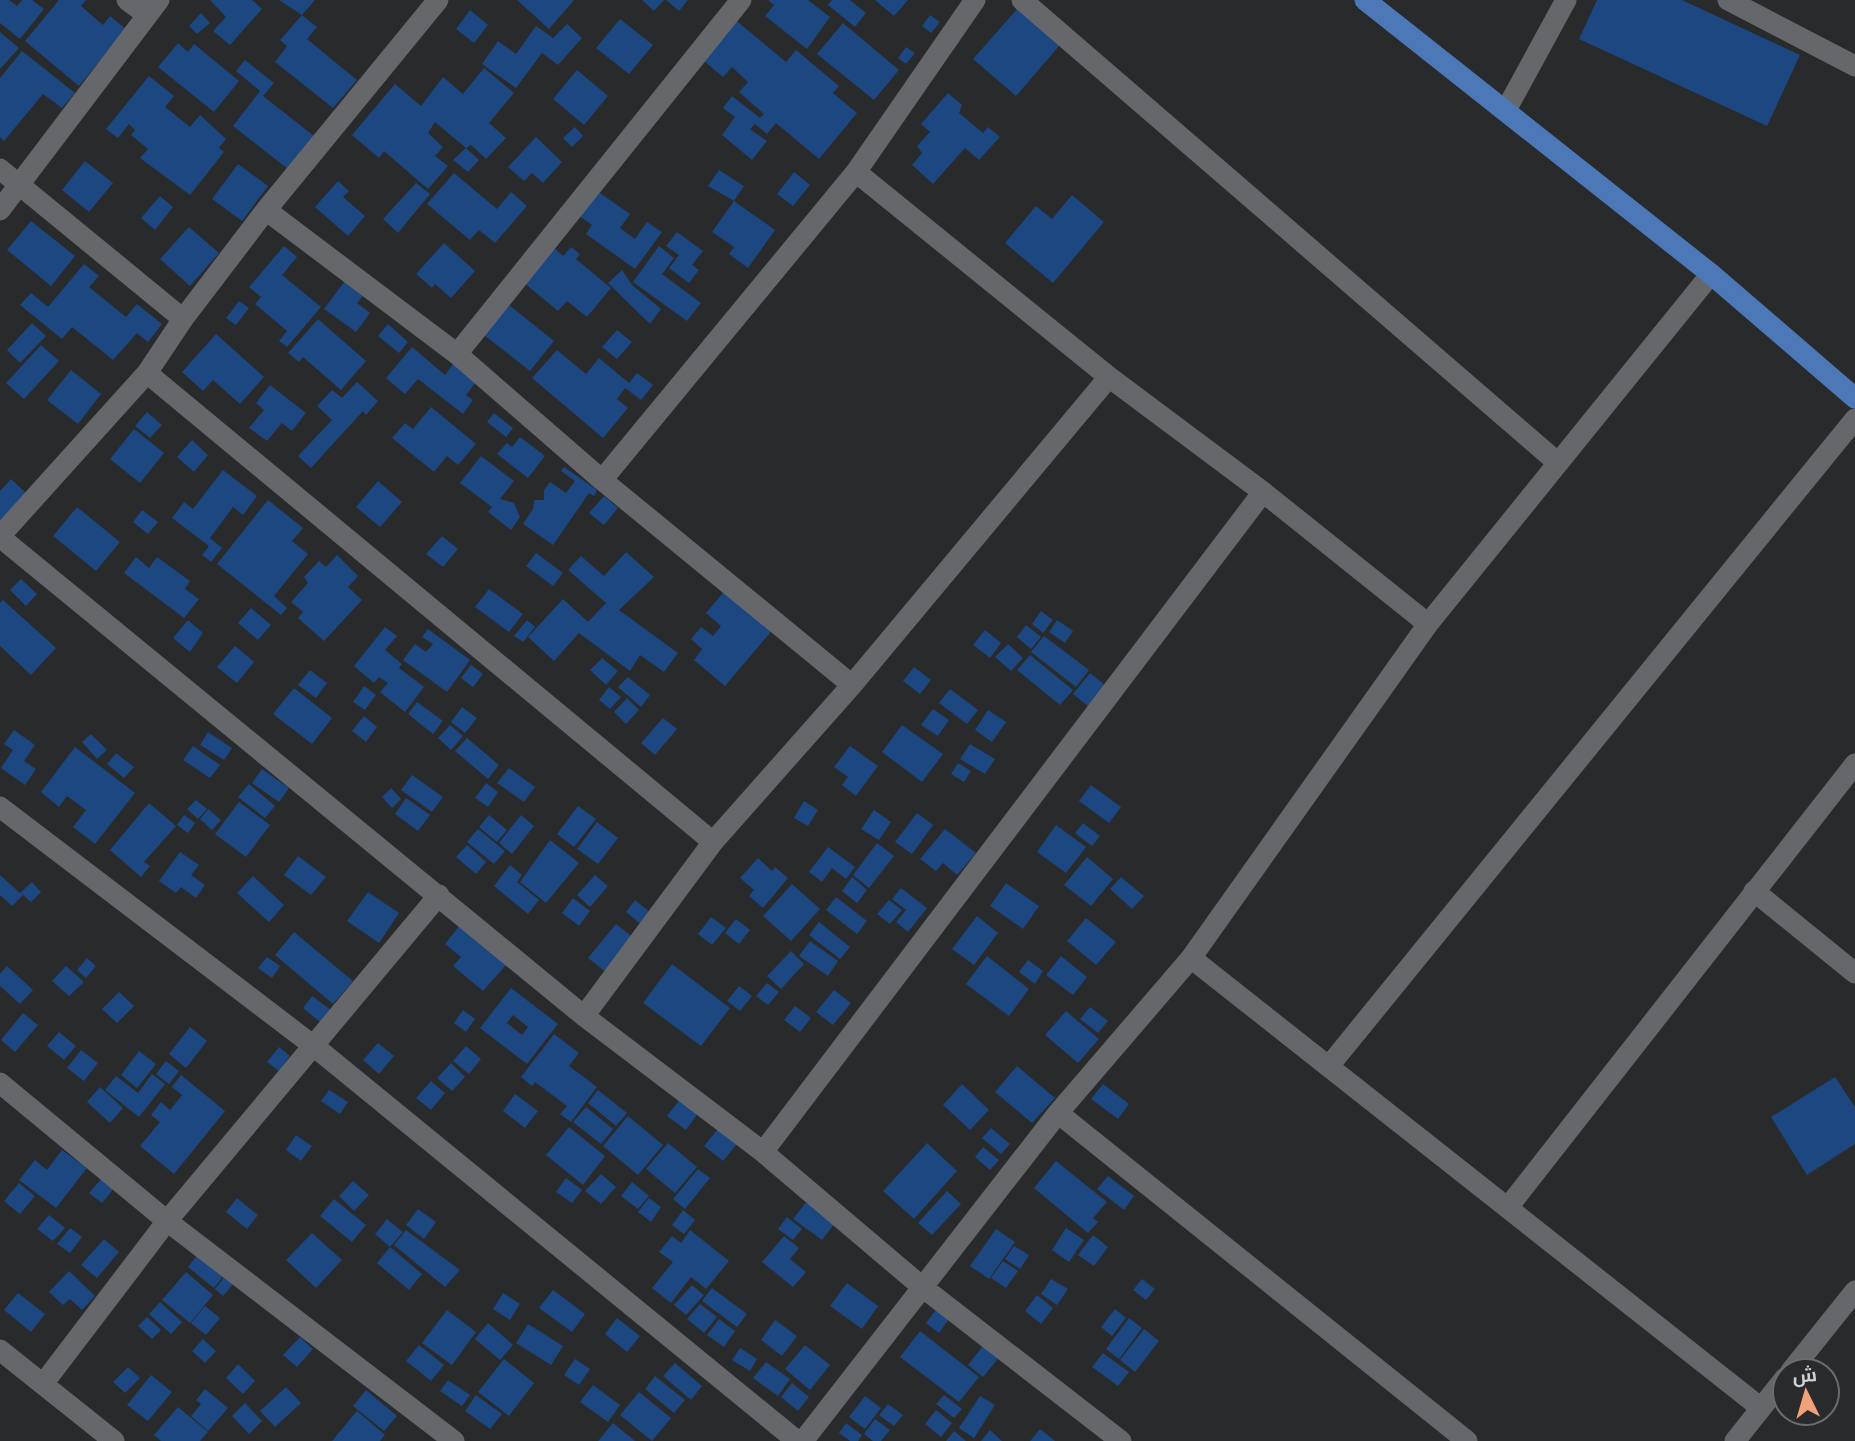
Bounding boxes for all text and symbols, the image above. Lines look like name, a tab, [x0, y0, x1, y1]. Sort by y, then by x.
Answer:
north arrow	[1771, 1357, 1841, 1427]
text: ش	[1791, 1363, 1818, 1388]

